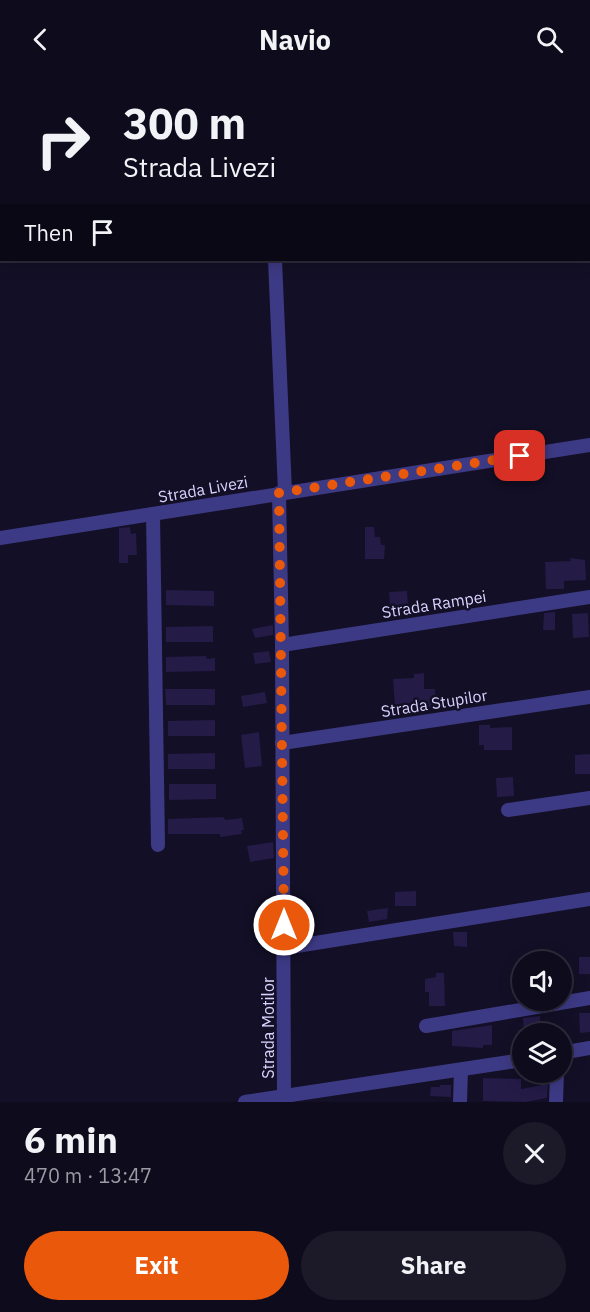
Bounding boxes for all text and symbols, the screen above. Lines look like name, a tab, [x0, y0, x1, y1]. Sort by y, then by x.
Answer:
text: Navio	[259, 22, 331, 57]
icon: back	[24, 23, 57, 56]
icon: search	[533, 23, 566, 56]
text: 300 m	[123, 96, 246, 151]
icon: right	[24, 102, 102, 180]
text: Strada Livezi	[123, 149, 276, 184]
icon: arrive	[86, 216, 119, 249]
text: Then	[24, 218, 74, 247]
pin	[494, 430, 545, 481]
icon: arrive	[503, 439, 536, 472]
street label: Strada Livezi	[157, 471, 249, 507]
street label: Strada Rampei	[380, 586, 488, 622]
street label: Strada Stupilor	[379, 685, 489, 721]
position arrow	[252, 893, 316, 957]
map controls	[512, 951, 572, 1083]
button: sound	[512, 951, 572, 1011]
street label: Strada Motilor	[258, 977, 278, 1079]
button: layers	[512, 1023, 572, 1083]
text: 6 min	[24, 1116, 118, 1163]
button: close	[503, 1122, 566, 1185]
text: 470 m · 13:47	[24, 1162, 152, 1189]
button: Exit	[24, 1231, 289, 1300]
button: Share	[301, 1231, 566, 1300]

